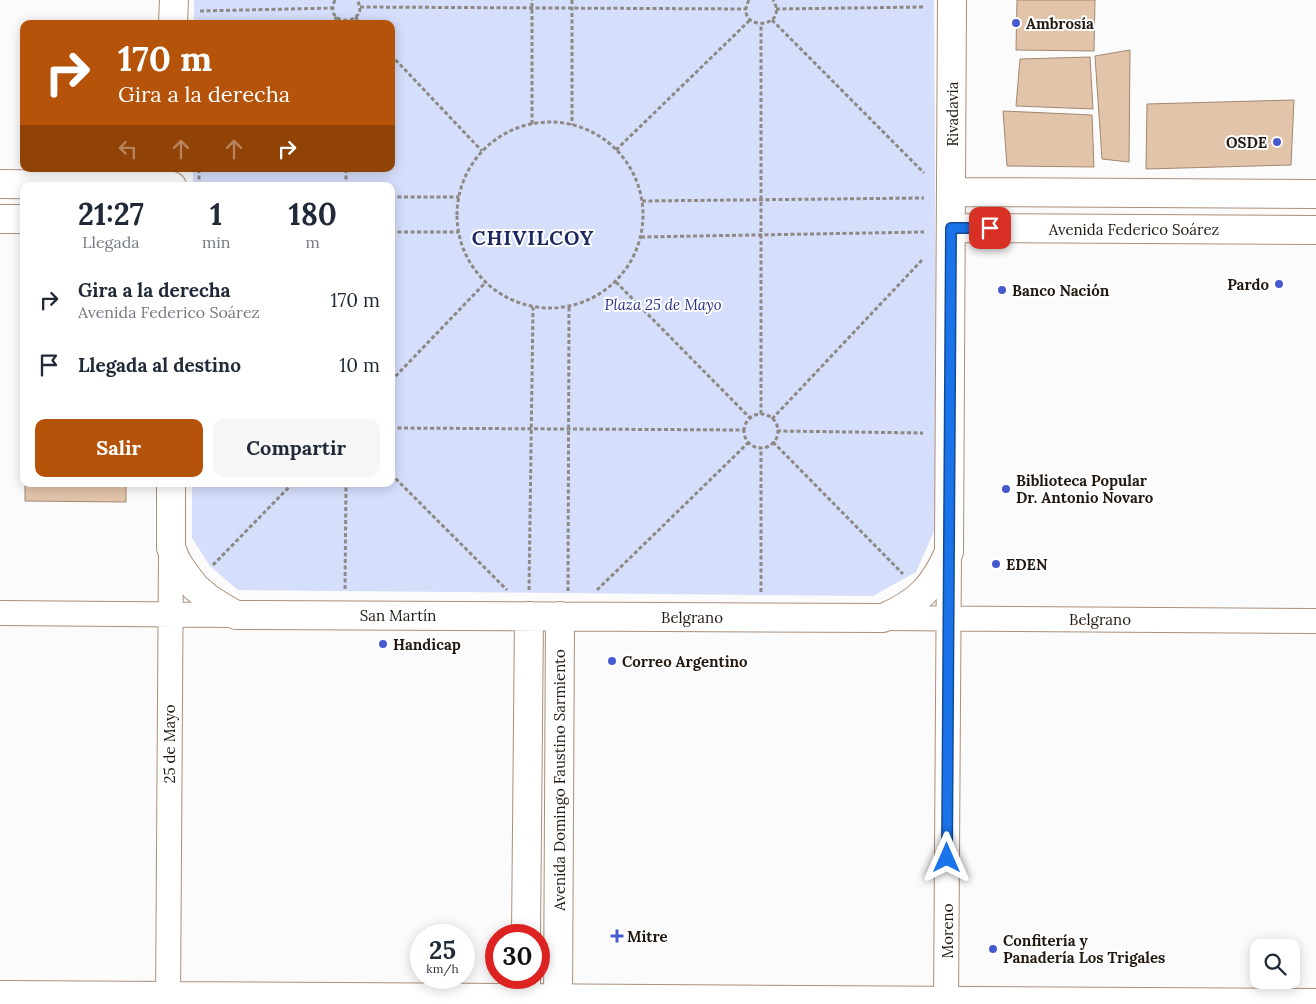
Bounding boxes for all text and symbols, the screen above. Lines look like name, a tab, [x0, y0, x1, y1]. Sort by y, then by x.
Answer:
place label: Ambrosía	[1026, 14, 1094, 33]
marker: Ambrosía	[1010, 17, 1022, 29]
text: 170 m	[118, 36, 212, 81]
icon: right	[35, 40, 100, 105]
text: Gira a la derecha	[118, 80, 290, 108]
street label: Rivadavia	[943, 81, 962, 146]
place label: OSDE	[1226, 133, 1267, 152]
icon: left	[114, 135, 142, 163]
icon: ahead	[167, 135, 195, 163]
icon: ahead	[220, 135, 248, 163]
icon: right	[273, 135, 301, 163]
marker: OSDE	[1271, 136, 1283, 148]
text: 21:27	[78, 195, 144, 233]
text: 1	[210, 195, 222, 233]
text: 180	[288, 195, 337, 233]
pin	[969, 207, 1011, 249]
icon: arrive	[976, 214, 1004, 242]
street label: Avenida Federico Soárez	[1048, 220, 1219, 239]
district label: CHIVILCOY	[472, 225, 594, 250]
text: Llegada	[82, 232, 140, 252]
text: min	[202, 232, 230, 252]
text: m	[306, 232, 320, 252]
place label: Pardo	[1227, 275, 1270, 294]
text: Gira a la derecha	[78, 278, 231, 302]
marker: Pardo	[1273, 278, 1285, 290]
place label: Banco Nación	[1012, 281, 1110, 300]
marker: Banco Nación	[996, 284, 1008, 296]
icon: right	[35, 286, 63, 314]
text: 170 m	[331, 288, 380, 312]
park label: Plaza 25 de Mayo	[604, 295, 722, 314]
text: Avenida Federico Soárez	[78, 302, 260, 322]
icon: arrive	[35, 351, 63, 379]
text: Llegada al destino	[78, 353, 241, 377]
text: 10 m	[339, 353, 380, 377]
button: Salir	[35, 419, 203, 477]
button: Compartir	[213, 419, 380, 477]
place label: Biblioteca Popular Dr. Antonio Novaro	[1016, 471, 1154, 507]
marker: Biblioteca Popular Dr. Antonio Novaro	[1000, 483, 1012, 495]
place label: EDEN	[1006, 555, 1048, 574]
marker: EDEN	[990, 558, 1002, 570]
street label: San Martín	[360, 606, 436, 625]
street label: Belgrano	[661, 608, 723, 627]
street label: Belgrano	[1069, 610, 1131, 629]
place label: Handicap	[393, 635, 461, 654]
marker: Handicap	[377, 638, 389, 650]
street label: Avenida Domingo Faustino Sarmiento	[550, 649, 569, 912]
place label: Correo Argentino	[622, 652, 748, 671]
marker: Correo Argentino	[606, 655, 618, 667]
street label: 25 de Mayo	[160, 704, 179, 784]
position arrow	[920, 831, 972, 883]
street label: Moreno	[938, 903, 957, 958]
speed limit sign: 30	[485, 924, 550, 989]
place label: Mitre	[627, 927, 668, 946]
marker: Mitre	[611, 930, 623, 942]
place label: Confitería y Panadería Los Trigales	[1003, 931, 1165, 967]
text: 25	[429, 934, 456, 966]
map controls	[1250, 939, 1300, 989]
button: search	[1250, 939, 1300, 989]
marker: Confitería y Panadería Los Trigales	[987, 943, 999, 955]
text: km/h	[426, 961, 459, 976]

